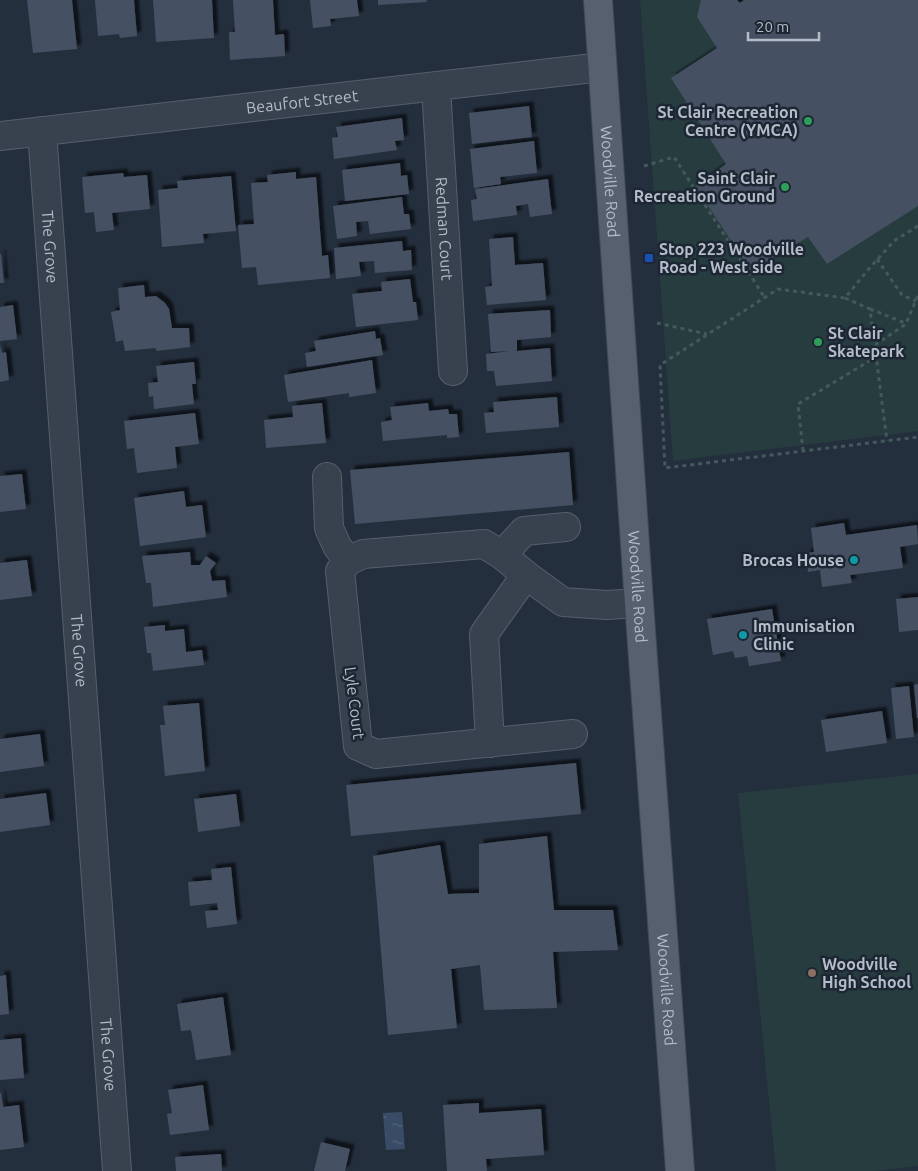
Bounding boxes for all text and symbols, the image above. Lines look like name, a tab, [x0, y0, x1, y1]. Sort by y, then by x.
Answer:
scale bar	[748, 10, 819, 42]
text: 20 m	[756, 18, 789, 35]
street label: Beaufort Street	[245, 86, 360, 117]
place label: St Clair Recreation Centre (YMCA)	[658, 103, 798, 140]
marker: St Clair Recreation Centre (YMCA)	[802, 115, 814, 127]
street label: Woodville Road	[598, 125, 623, 238]
place label: Saint Clair Recreation Ground	[634, 169, 775, 205]
street label: Redman Court	[432, 176, 457, 282]
marker: Saint Clair Recreation Ground	[779, 181, 791, 193]
street label: The Grove	[39, 210, 62, 284]
place label: Stop 223 Woodville Road - West side	[659, 240, 804, 276]
marker: Stop 223 Woodville Road - West side	[643, 252, 655, 264]
place label: St Clair Skatepark	[828, 324, 904, 360]
marker: St Clair Skatepark	[812, 336, 824, 348]
street label: Woodville Road	[625, 530, 651, 643]
place label: Brocas House	[742, 551, 844, 569]
marker: Brocas House	[848, 554, 860, 566]
street label: The Grove	[68, 614, 91, 688]
place label: Immunisation Clinic	[753, 617, 855, 653]
marker: Immunisation Clinic	[737, 629, 749, 641]
street label: Lyle Court	[342, 666, 368, 741]
street label: Woodville Road	[654, 933, 680, 1046]
place label: Woodville High School	[822, 955, 911, 991]
marker: Woodville High School	[806, 967, 818, 979]
street label: The Grove	[97, 1017, 120, 1092]

